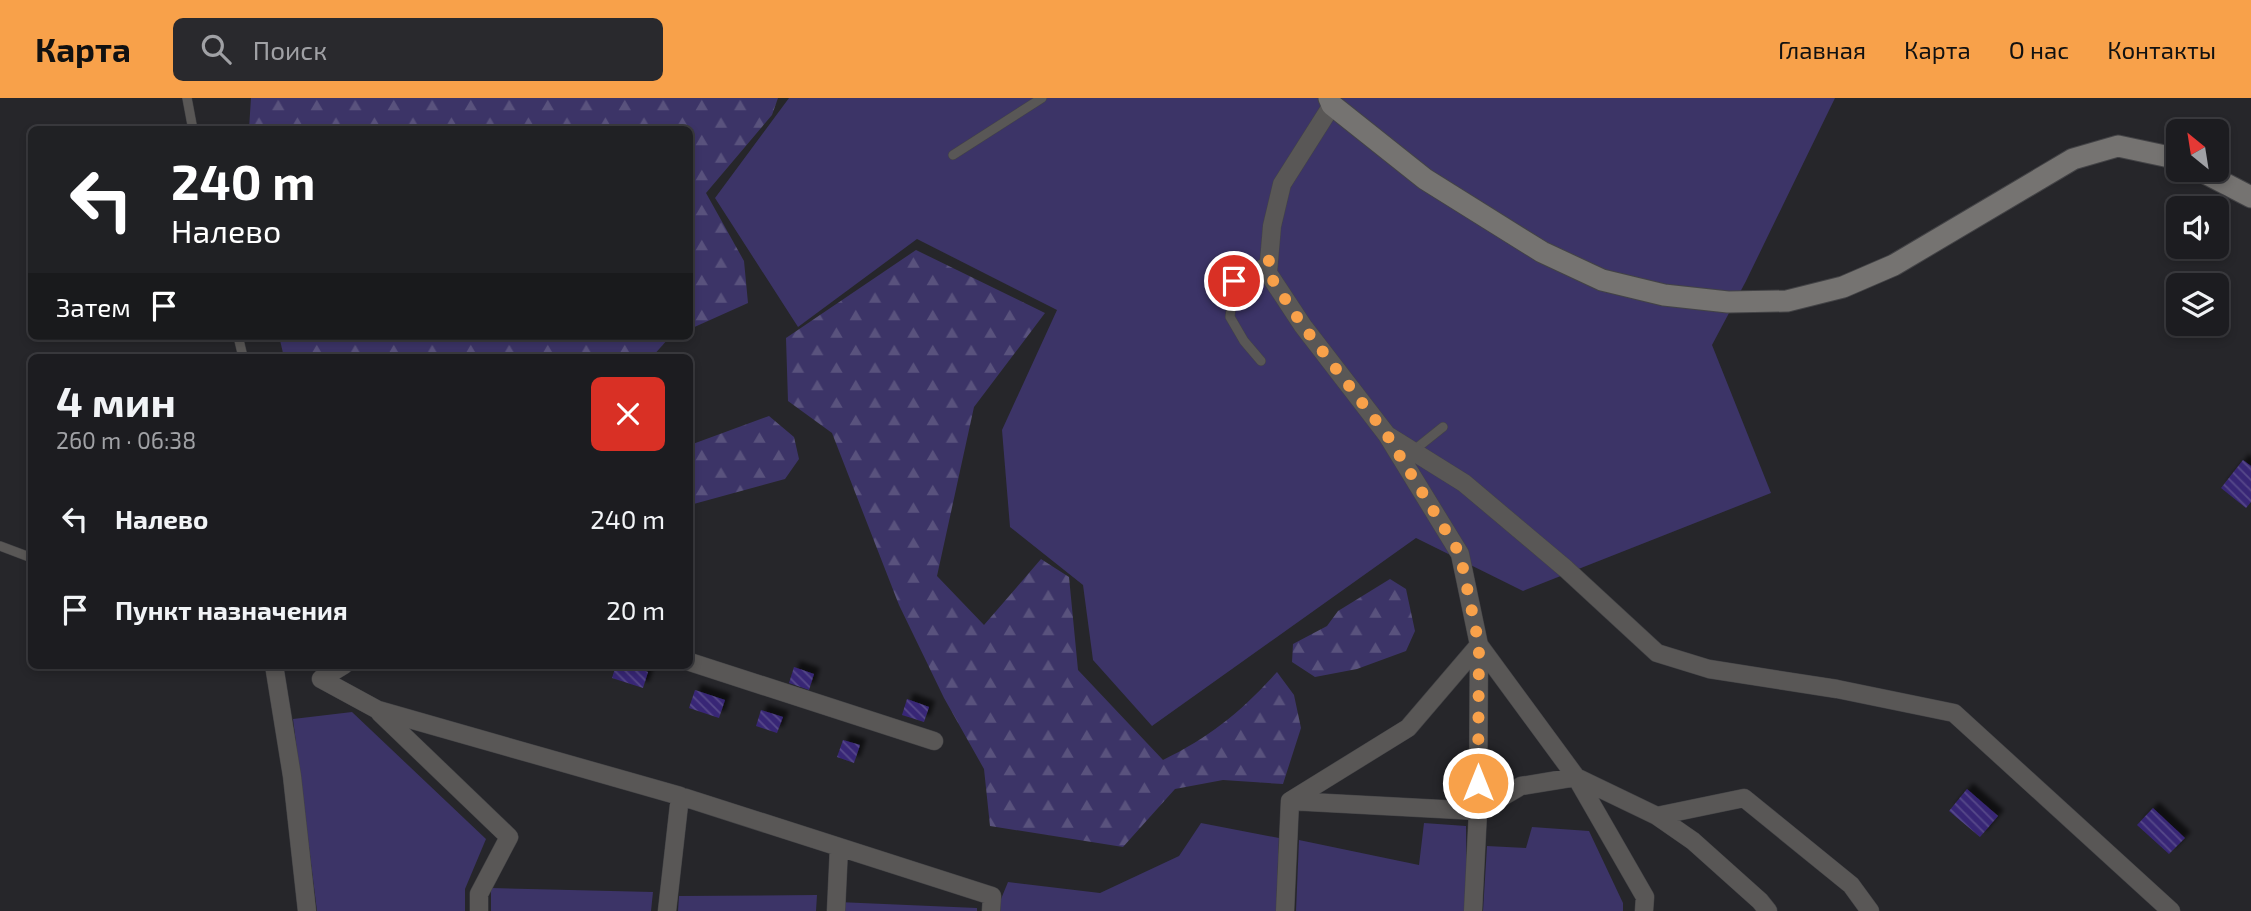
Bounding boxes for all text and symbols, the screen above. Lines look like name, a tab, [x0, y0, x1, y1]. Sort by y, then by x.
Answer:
search box	[173, 18, 663, 81]
text: Карта	[35, 29, 131, 69]
icon: search	[197, 30, 235, 68]
text: Поиск	[253, 34, 327, 65]
text: Главная	[1778, 35, 1866, 64]
text: Карта	[1904, 35, 1971, 64]
text: О нас	[2009, 35, 2069, 64]
text: Контакты	[2107, 35, 2216, 64]
north arrow	[2166, 119, 2230, 182]
map controls	[2166, 119, 2229, 336]
text: 240 m	[171, 151, 315, 210]
icon: left	[56, 154, 147, 245]
button: sound	[2166, 196, 2229, 259]
text: Налево	[171, 211, 281, 249]
pin	[1204, 251, 1264, 311]
icon: arrive	[1215, 262, 1253, 300]
button: layers	[2166, 273, 2229, 336]
icon: arrive	[145, 287, 183, 325]
text: Затем	[56, 291, 131, 322]
text: 4 мин	[56, 375, 176, 425]
button: close	[591, 377, 665, 451]
text: 260 m · 06:38	[56, 426, 196, 454]
icon: left	[56, 500, 94, 538]
text: Налево	[115, 503, 208, 534]
text: 240 m	[590, 503, 665, 534]
icon: arrive	[56, 591, 94, 629]
text: Пункт назначения	[115, 594, 348, 625]
text: 20 m	[606, 594, 665, 625]
position arrow	[1441, 746, 1515, 820]

